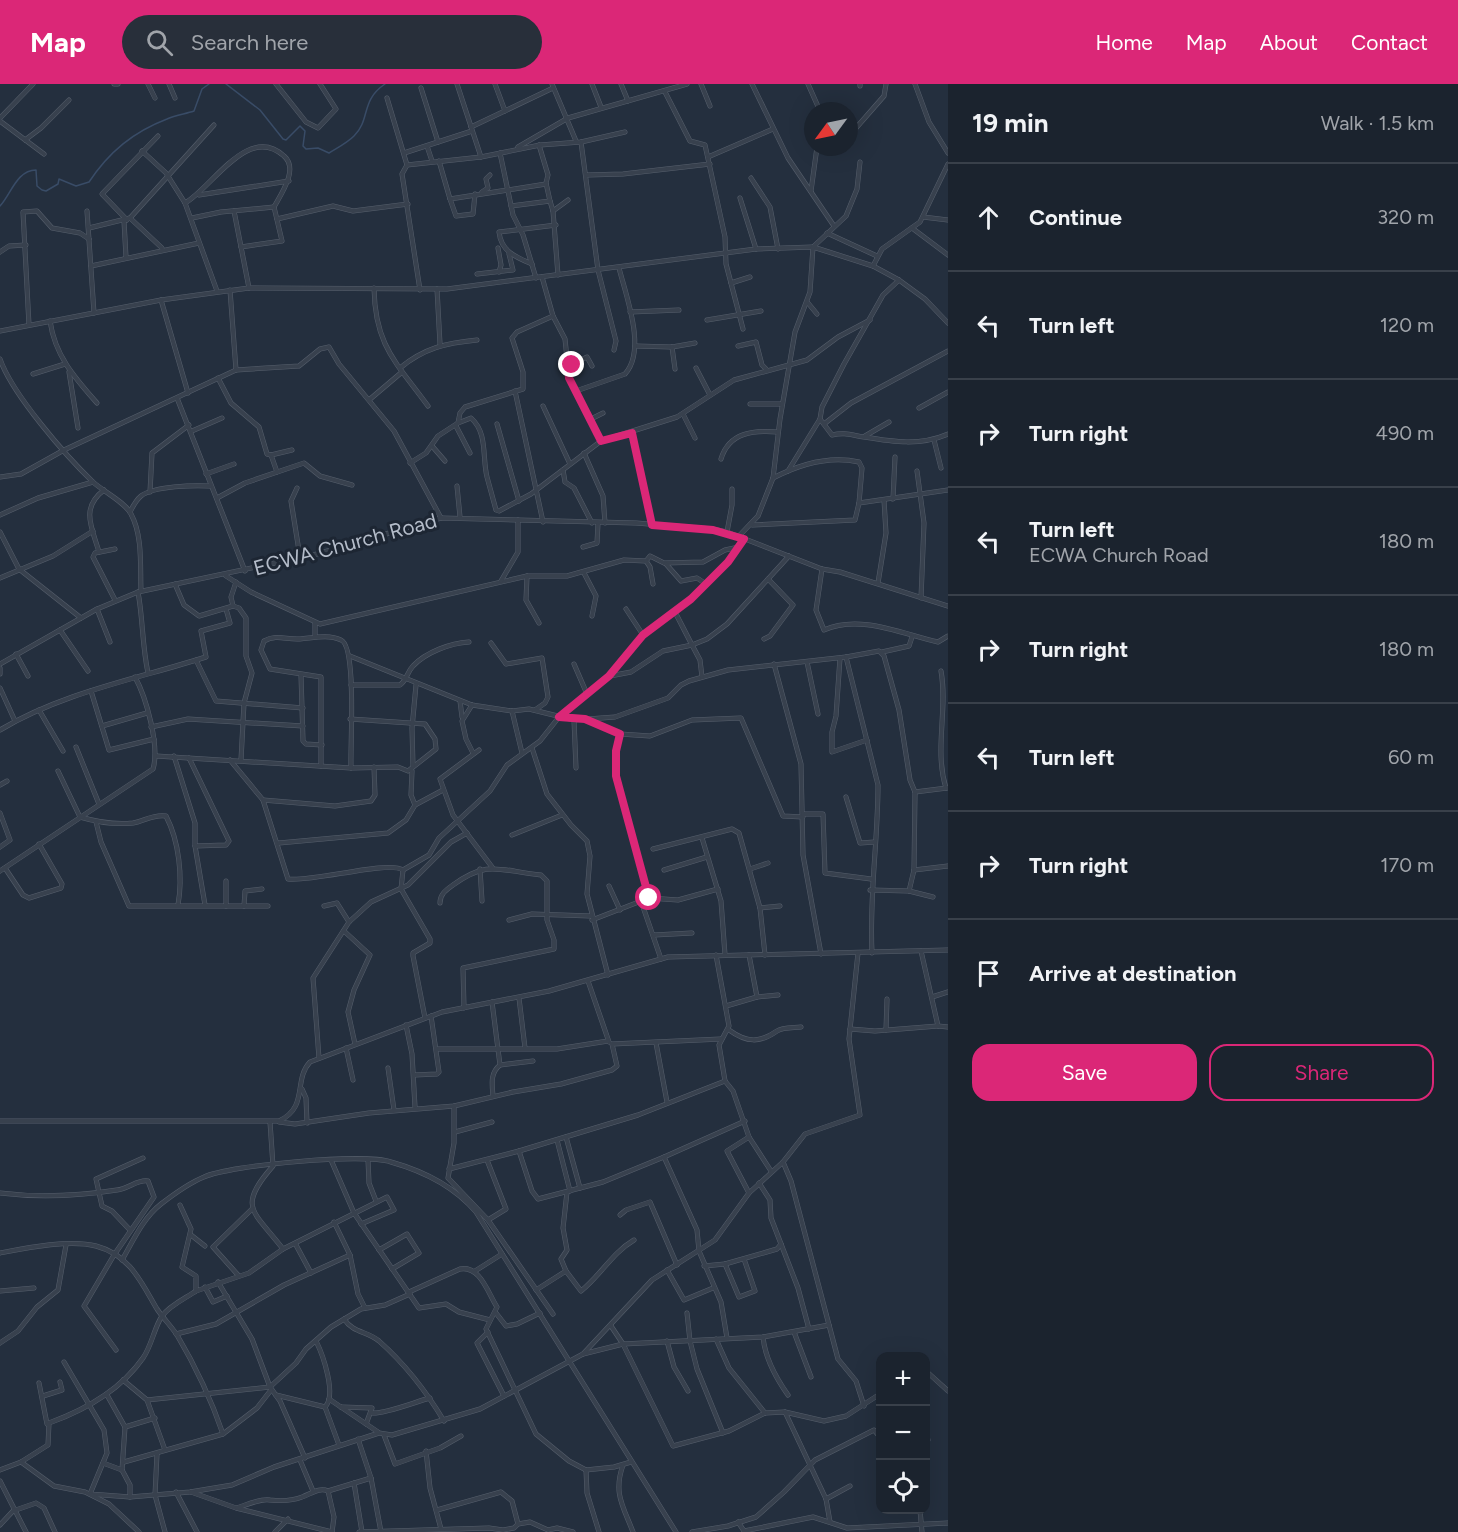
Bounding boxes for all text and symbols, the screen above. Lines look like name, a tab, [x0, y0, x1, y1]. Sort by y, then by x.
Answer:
search box	[122, 15, 542, 69]
text: Map	[30, 25, 86, 59]
icon: search	[143, 26, 176, 59]
text: Search here	[191, 29, 308, 56]
text: Home	[1096, 30, 1153, 55]
text: Map	[1186, 30, 1227, 55]
text: About	[1260, 30, 1318, 55]
text: Contact	[1351, 30, 1428, 55]
north arrow	[804, 102, 858, 156]
text: 19 min	[972, 107, 1049, 139]
text: Walk · 1.5 km	[1321, 111, 1434, 135]
icon: ahead	[972, 201, 1005, 234]
text: Continue	[1029, 204, 1122, 231]
text: 320 m	[1377, 205, 1434, 229]
icon: left	[972, 309, 1005, 342]
text: Turn left	[1029, 312, 1115, 339]
text: 120 m	[1380, 313, 1434, 337]
route end	[558, 351, 584, 377]
icon: right	[972, 417, 1005, 450]
text: Turn right	[1029, 420, 1128, 447]
text: 490 m	[1375, 421, 1434, 445]
street label: ECWA Church Road	[251, 508, 439, 580]
text: Turn left	[1029, 516, 1115, 543]
icon: left	[972, 525, 1005, 558]
text: 180 m	[1379, 529, 1434, 553]
text: ECWA Church Road	[1029, 543, 1209, 567]
icon: right	[972, 633, 1005, 666]
text: Turn right	[1029, 636, 1128, 663]
text: 180 m	[1379, 637, 1434, 661]
icon: left	[972, 741, 1005, 774]
text: Turn left	[1029, 744, 1115, 771]
text: 60 m	[1388, 745, 1434, 769]
icon: right	[972, 849, 1005, 882]
text: Turn right	[1029, 852, 1128, 879]
text: 170 m	[1380, 853, 1434, 877]
route start	[635, 884, 661, 910]
icon: arrive	[972, 957, 1005, 990]
text: Arrive at destination	[1029, 960, 1237, 987]
button: Save	[972, 1044, 1197, 1101]
button: Share	[1209, 1044, 1434, 1101]
map controls	[876, 1352, 930, 1514]
button: +	[876, 1352, 930, 1406]
button: −	[876, 1406, 930, 1460]
button: locate	[876, 1460, 930, 1514]

